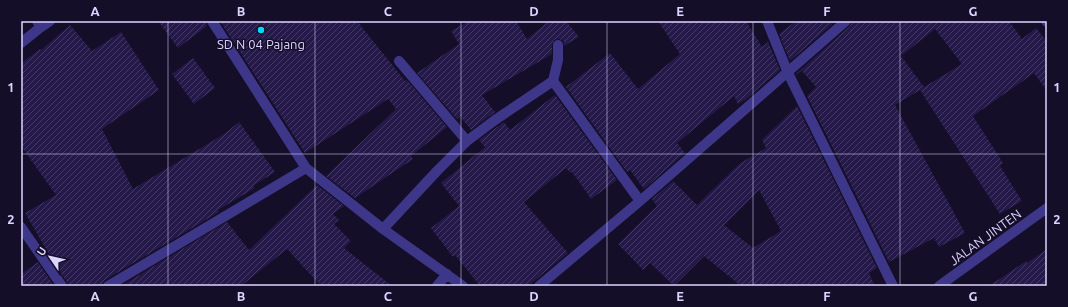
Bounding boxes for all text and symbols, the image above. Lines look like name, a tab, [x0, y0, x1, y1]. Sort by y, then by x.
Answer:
text: A	[90, 4, 100, 18]
text: B	[237, 4, 246, 18]
text: C	[384, 4, 393, 18]
text: D	[529, 4, 539, 18]
text: E	[676, 4, 684, 18]
text: F	[823, 4, 831, 18]
text: G	[969, 4, 978, 18]
marker: SD N 04 Pajang	[256, 25, 266, 35]
place label: SD N 04 Pajang	[217, 37, 305, 51]
text: 1	[7, 80, 15, 94]
text: 1	[1053, 80, 1061, 94]
street label: JALAN JINTEN	[946, 206, 1024, 268]
text: 2	[7, 212, 15, 226]
text: 2	[1053, 212, 1061, 226]
north arrow	[30, 237, 70, 277]
text: U	[35, 245, 49, 258]
text: A	[90, 289, 100, 303]
text: B	[237, 289, 246, 303]
text: C	[384, 289, 393, 303]
text: D	[529, 289, 539, 303]
text: E	[676, 289, 684, 303]
text: F	[823, 289, 831, 303]
text: G	[969, 289, 978, 303]

